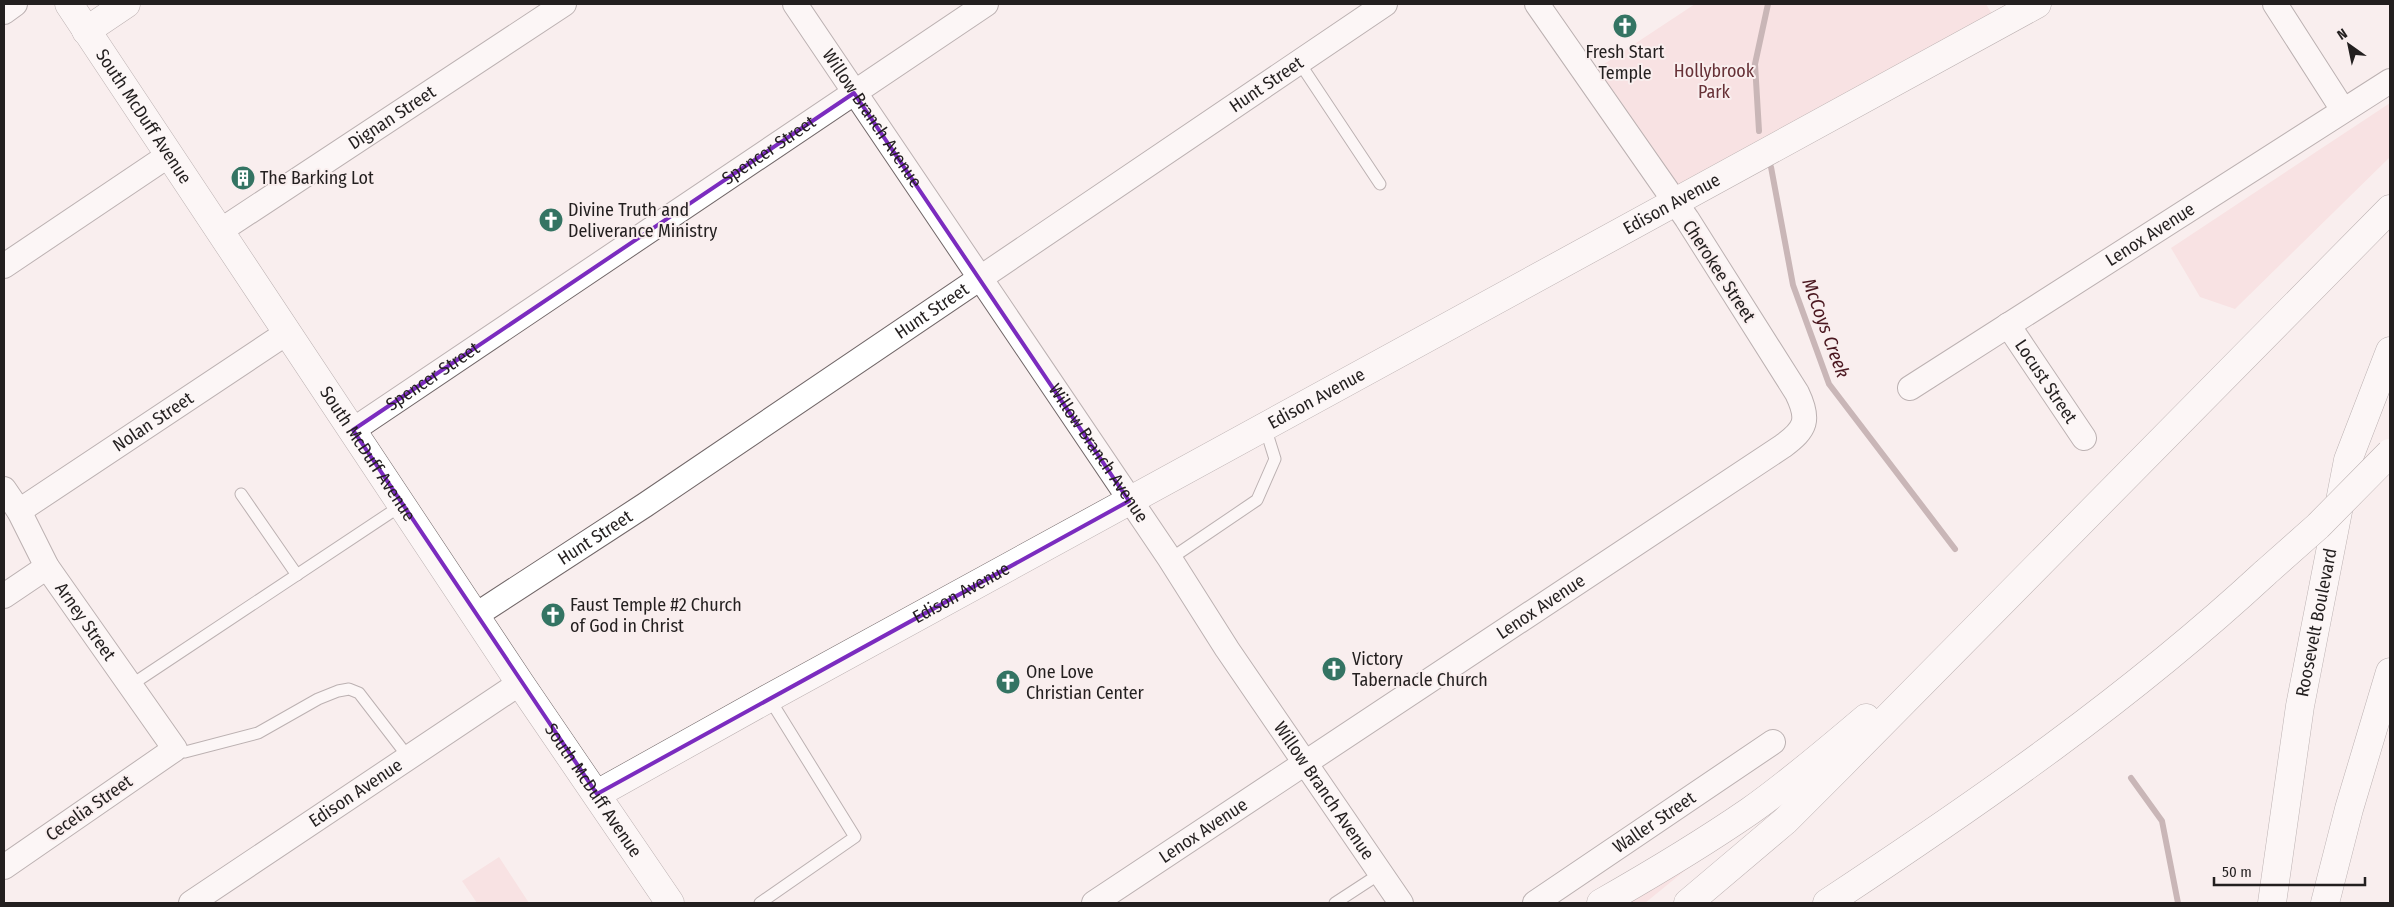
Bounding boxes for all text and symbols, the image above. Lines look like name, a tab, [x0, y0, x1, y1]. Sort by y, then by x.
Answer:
church icon: Fresh Start Temple	[1612, 13, 1638, 39]
north arrow	[2324, 20, 2374, 70]
text: N	[2334, 25, 2350, 44]
place label: Fresh Start Temple	[1585, 41, 1665, 84]
street label: South McDuff Avenue	[91, 45, 196, 188]
street label: Willow Branch Avenue	[818, 45, 927, 192]
street label: Hunt Street	[1225, 52, 1307, 117]
park label: Hollybrook Park	[1674, 60, 1755, 103]
street label: Dignan Street	[344, 81, 440, 154]
street label: Spencer Street	[718, 111, 820, 190]
building icon: The Barking Lot	[230, 165, 256, 191]
place label: The Barking Lot	[260, 167, 374, 189]
street label: Edison Avenue	[1619, 168, 1724, 239]
street label: Lenox Avenue	[2101, 198, 2199, 271]
place label: Divine Truth and Deliverance Ministry	[568, 199, 717, 242]
church icon: Divine Truth and Deliverance Ministry	[538, 207, 564, 233]
street label: Cherokee Street	[1678, 216, 1760, 326]
water label: McCoys Creek	[1797, 275, 1855, 381]
street label: Hunt Street	[891, 278, 973, 344]
street label: Locust Street	[2010, 335, 2082, 428]
street label: Spencer Street	[382, 337, 484, 416]
street label: Edison Avenue	[1264, 363, 1369, 434]
street label: Willow Branch Avenue	[1044, 380, 1153, 527]
street label: South McDuff Avenue	[315, 382, 421, 525]
street label: Nolan Street	[109, 387, 197, 456]
street label: Hunt Street	[554, 505, 636, 570]
street label: Roosevelt Boulevard	[2291, 546, 2342, 699]
street label: Edison Avenue	[909, 557, 1014, 628]
street label: Lenox Avenue	[1492, 569, 1589, 644]
street label: Arney Street	[50, 578, 121, 665]
place label: Faust Temple #2 Church of God in Christ	[570, 594, 742, 637]
church icon: Faust Temple #2 Church of God in Christ	[540, 602, 566, 628]
place label: Victory Tabernacle Church	[1352, 648, 1488, 691]
church icon: Victory Tabernacle Church	[1321, 656, 1347, 682]
place label: One Love Christian Center	[1026, 661, 1145, 704]
church icon: One Love Christian Center	[995, 669, 1021, 695]
street label: Willow Branch Avenue	[1269, 717, 1379, 864]
street label: South McDuff Avenue	[540, 719, 647, 862]
street label: Edison Avenue	[305, 754, 406, 832]
street label: Cecelia Street	[42, 770, 137, 846]
street label: Waller Street	[1609, 787, 1700, 858]
street label: Lenox Avenue	[1155, 793, 1252, 868]
scale bar	[2214, 854, 2365, 886]
text: 50 m	[2222, 863, 2252, 881]

